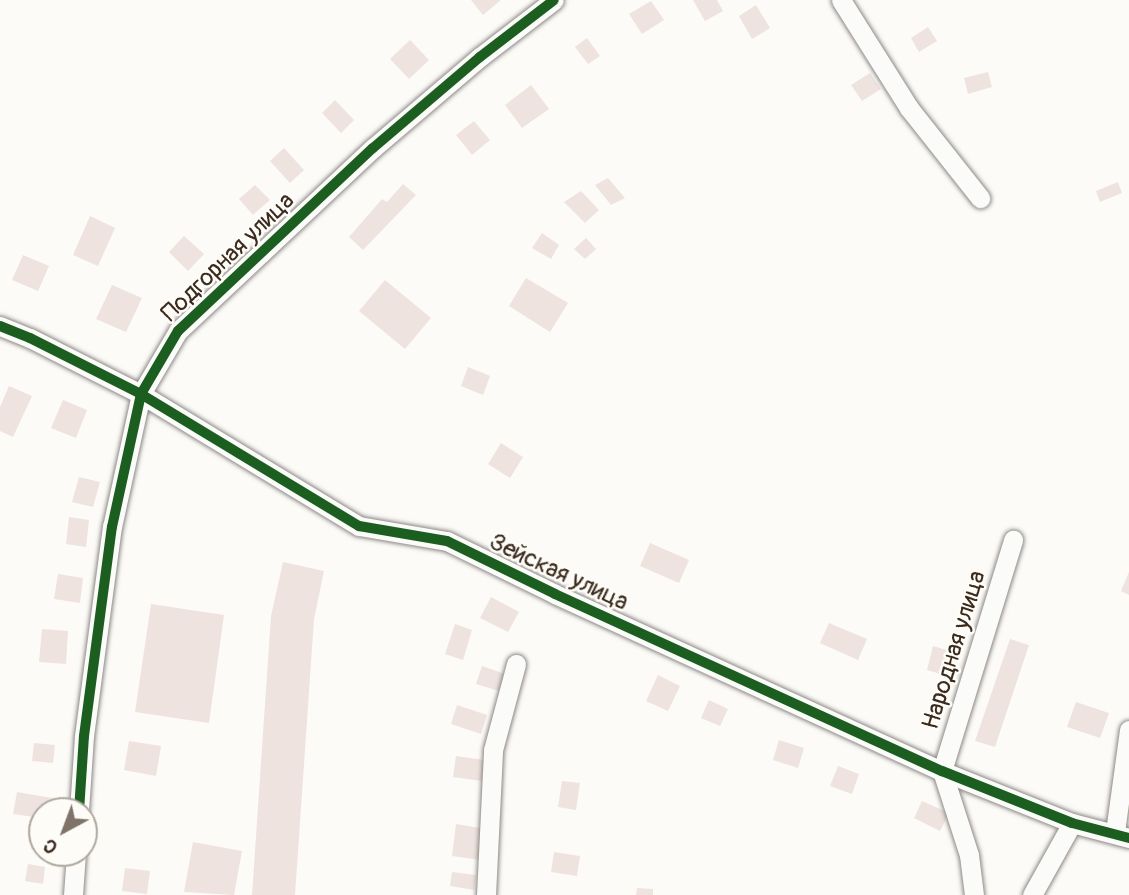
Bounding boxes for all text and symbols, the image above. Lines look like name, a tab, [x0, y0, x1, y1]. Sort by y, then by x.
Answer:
street label: Подгорная улица	[156, 186, 300, 328]
street label: Зейская улица	[485, 527, 633, 617]
street label: Народная улица	[916, 567, 992, 733]
north arrow	[28, 797, 98, 867]
text: С	[38, 833, 63, 859]

